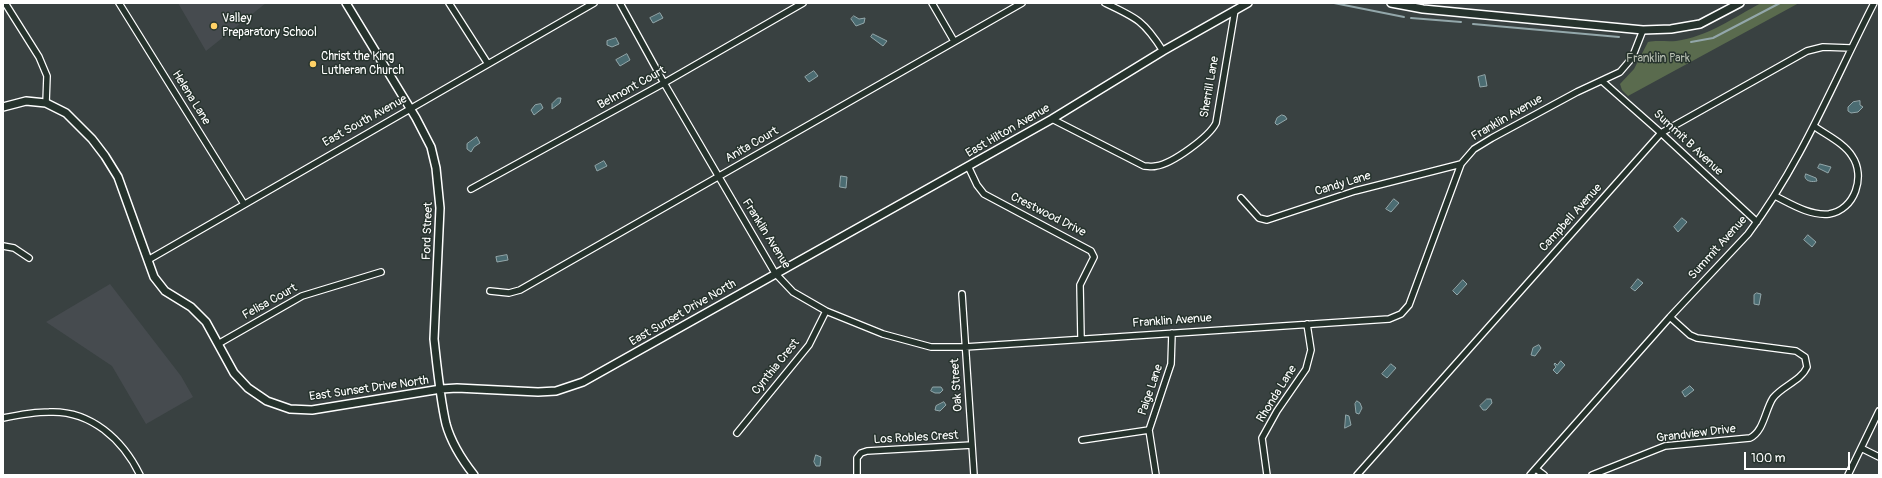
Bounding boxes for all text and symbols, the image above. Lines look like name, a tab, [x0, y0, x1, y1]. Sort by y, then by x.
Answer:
place label: Valley Preparatory School	[222, 12, 317, 40]
marker: Valley Preparatory School	[209, 21, 219, 31]
place label: Christ the King Lutheran Church	[321, 50, 404, 78]
park label: Franklin Park	[1626, 52, 1690, 66]
street label: Sherrill Lane	[1198, 55, 1222, 119]
marker: Christ the King Lutheran Church	[308, 59, 318, 69]
street label: Belmont Court	[595, 63, 669, 113]
street label: Helena Lane	[169, 68, 213, 128]
street label: East South Avenue	[320, 92, 410, 150]
street label: Franklin Avenue	[1469, 92, 1545, 144]
street label: East Hilton Avenue	[963, 101, 1053, 161]
street label: Summit B Avenue	[1650, 107, 1726, 179]
street label: Anita Court	[723, 124, 781, 166]
street label: Candy Lane	[1313, 169, 1373, 199]
street label: Campbell Avenue	[1537, 181, 1605, 255]
street label: Crestwood Drive	[1008, 190, 1088, 240]
street label: Franklin Avenue	[739, 196, 793, 272]
street label: Ford Street	[420, 202, 436, 260]
street label: Summit Avenue	[1686, 213, 1750, 283]
street label: East Sunset Drive North	[627, 277, 739, 349]
street label: Felisa Court	[240, 281, 300, 323]
street label: Franklin Avenue	[1132, 311, 1212, 331]
street label: Cynthia Crest	[749, 336, 803, 398]
street label: Oak Street	[948, 358, 966, 412]
street label: Paige Lane	[1136, 363, 1166, 417]
street label: Rhonda Lane	[1254, 363, 1300, 425]
street label: East Sunset Drive North	[308, 373, 430, 405]
street label: Grandview Drive	[1655, 422, 1737, 446]
street label: Los Robles Crest	[873, 429, 959, 447]
scale bar	[1746, 444, 1852, 470]
text: 100 m	[1751, 451, 1785, 466]

